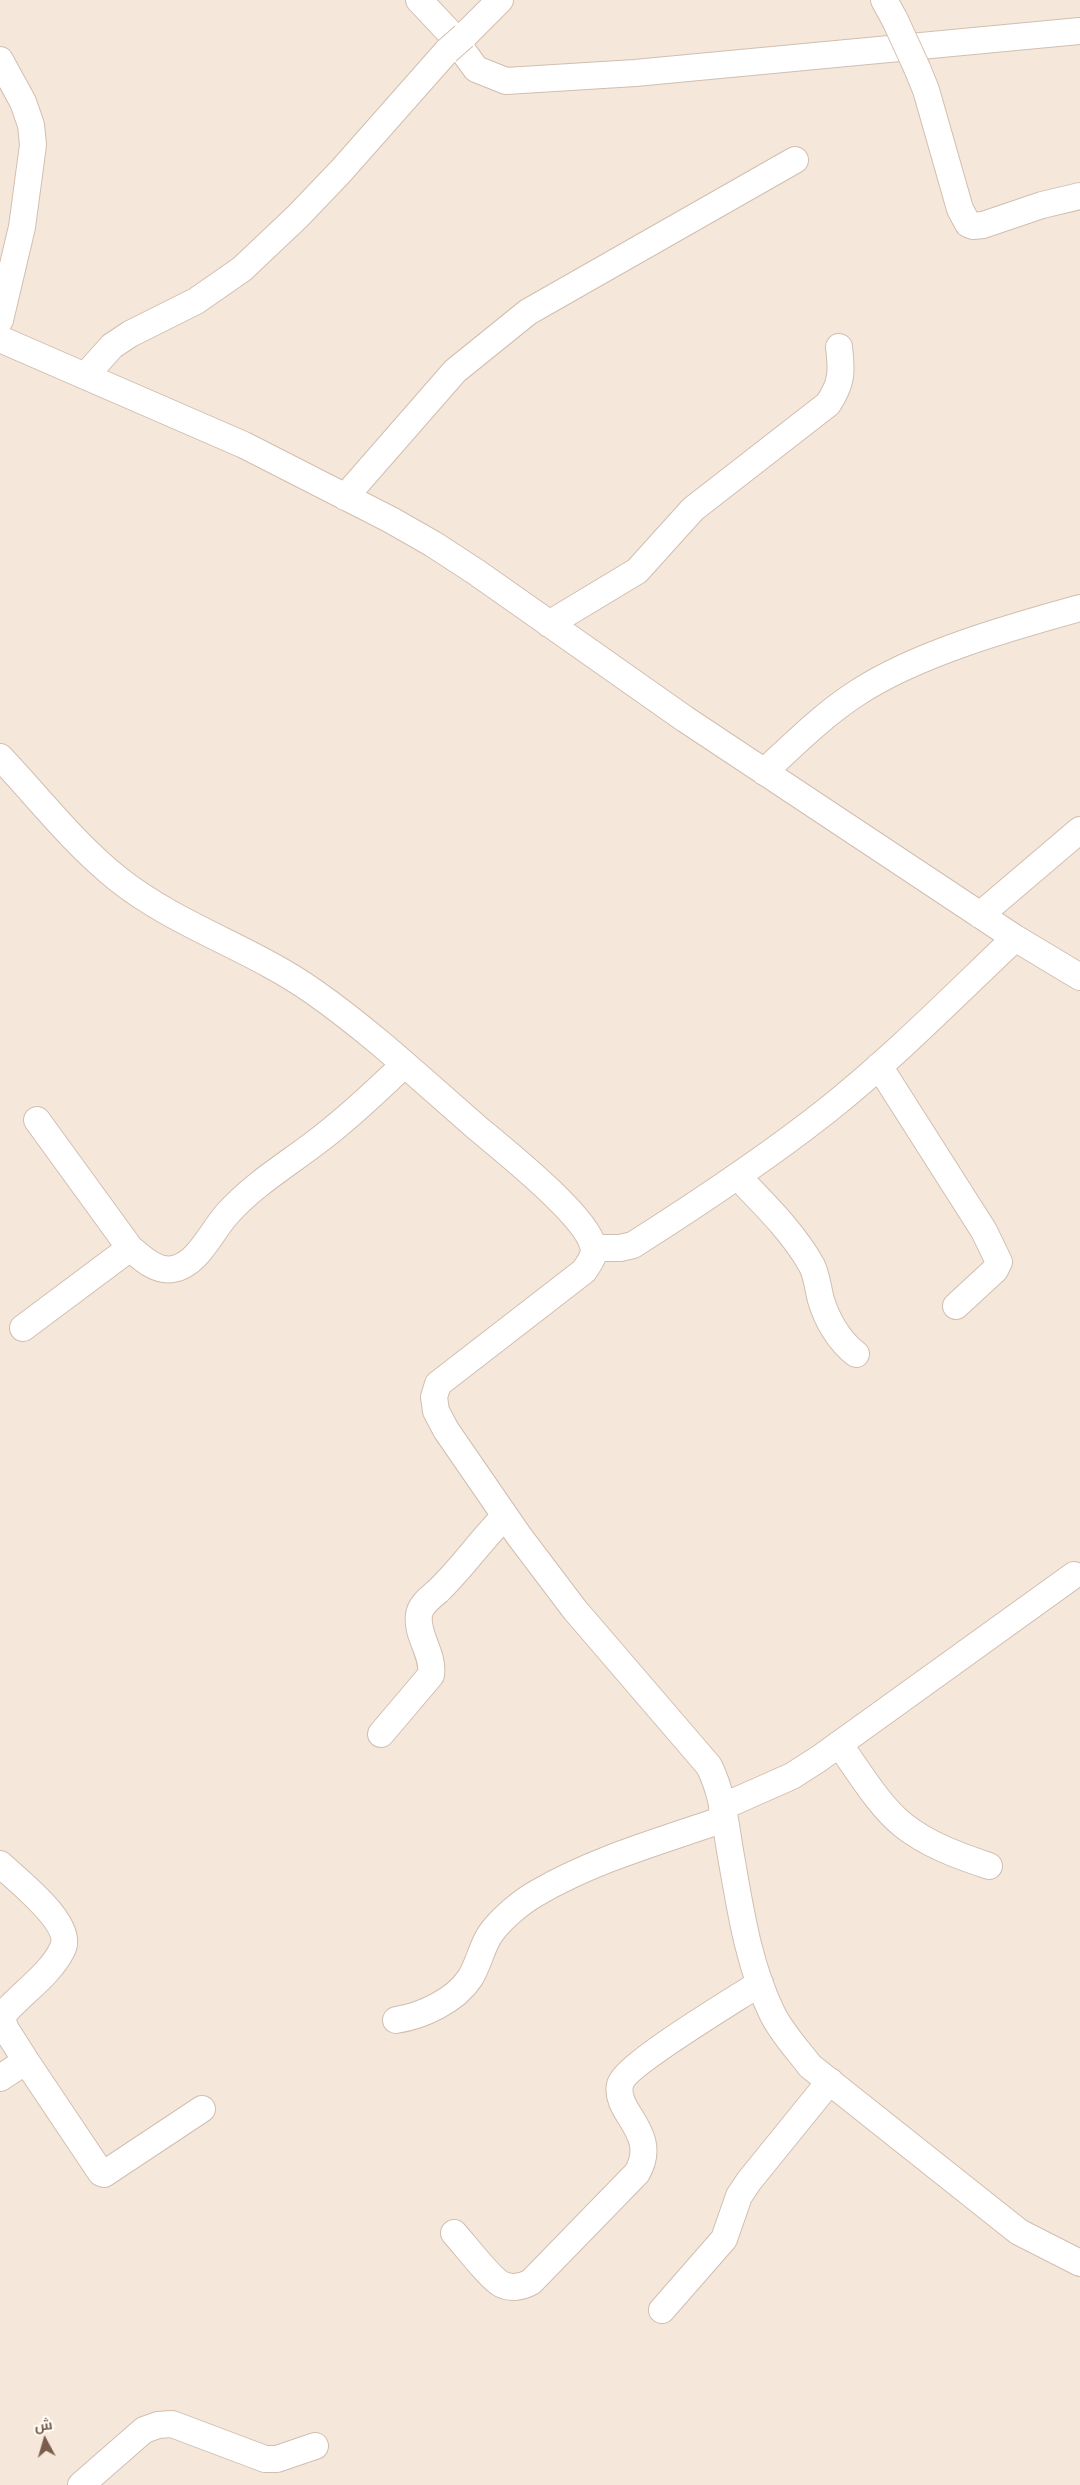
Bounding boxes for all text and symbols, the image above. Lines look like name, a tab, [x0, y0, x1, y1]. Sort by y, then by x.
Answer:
north arrow	[20, 2415, 70, 2465]
text: ش	[34, 2415, 53, 2435]

